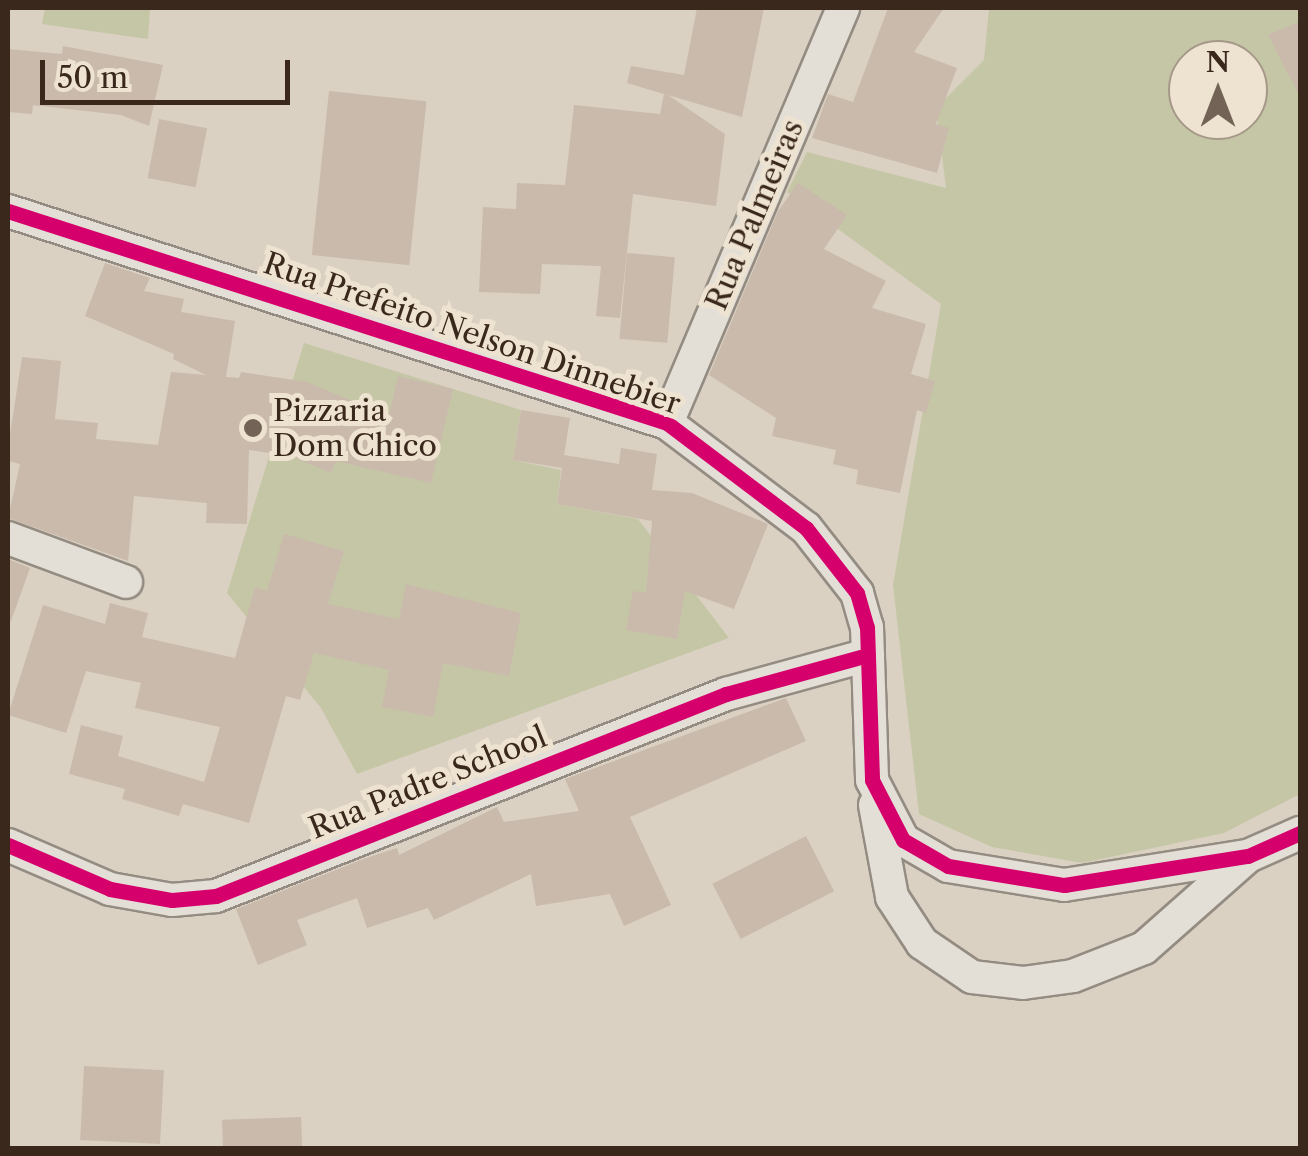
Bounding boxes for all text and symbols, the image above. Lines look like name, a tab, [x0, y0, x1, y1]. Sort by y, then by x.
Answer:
scale bar	[45, 40, 295, 102]
north arrow	[1168, 40, 1268, 140]
text: N	[1206, 45, 1230, 79]
text: 50 m	[57, 59, 128, 96]
street label: Rua Palmeiras	[699, 114, 811, 316]
street label: Rua Prefeito Nelson Dinnebier	[259, 246, 685, 422]
place label: Pizzaria Dom Chico	[273, 393, 437, 464]
marker: Pizzaria Dom Chico	[242, 417, 264, 439]
street label: Rua Padre School	[304, 719, 552, 847]

